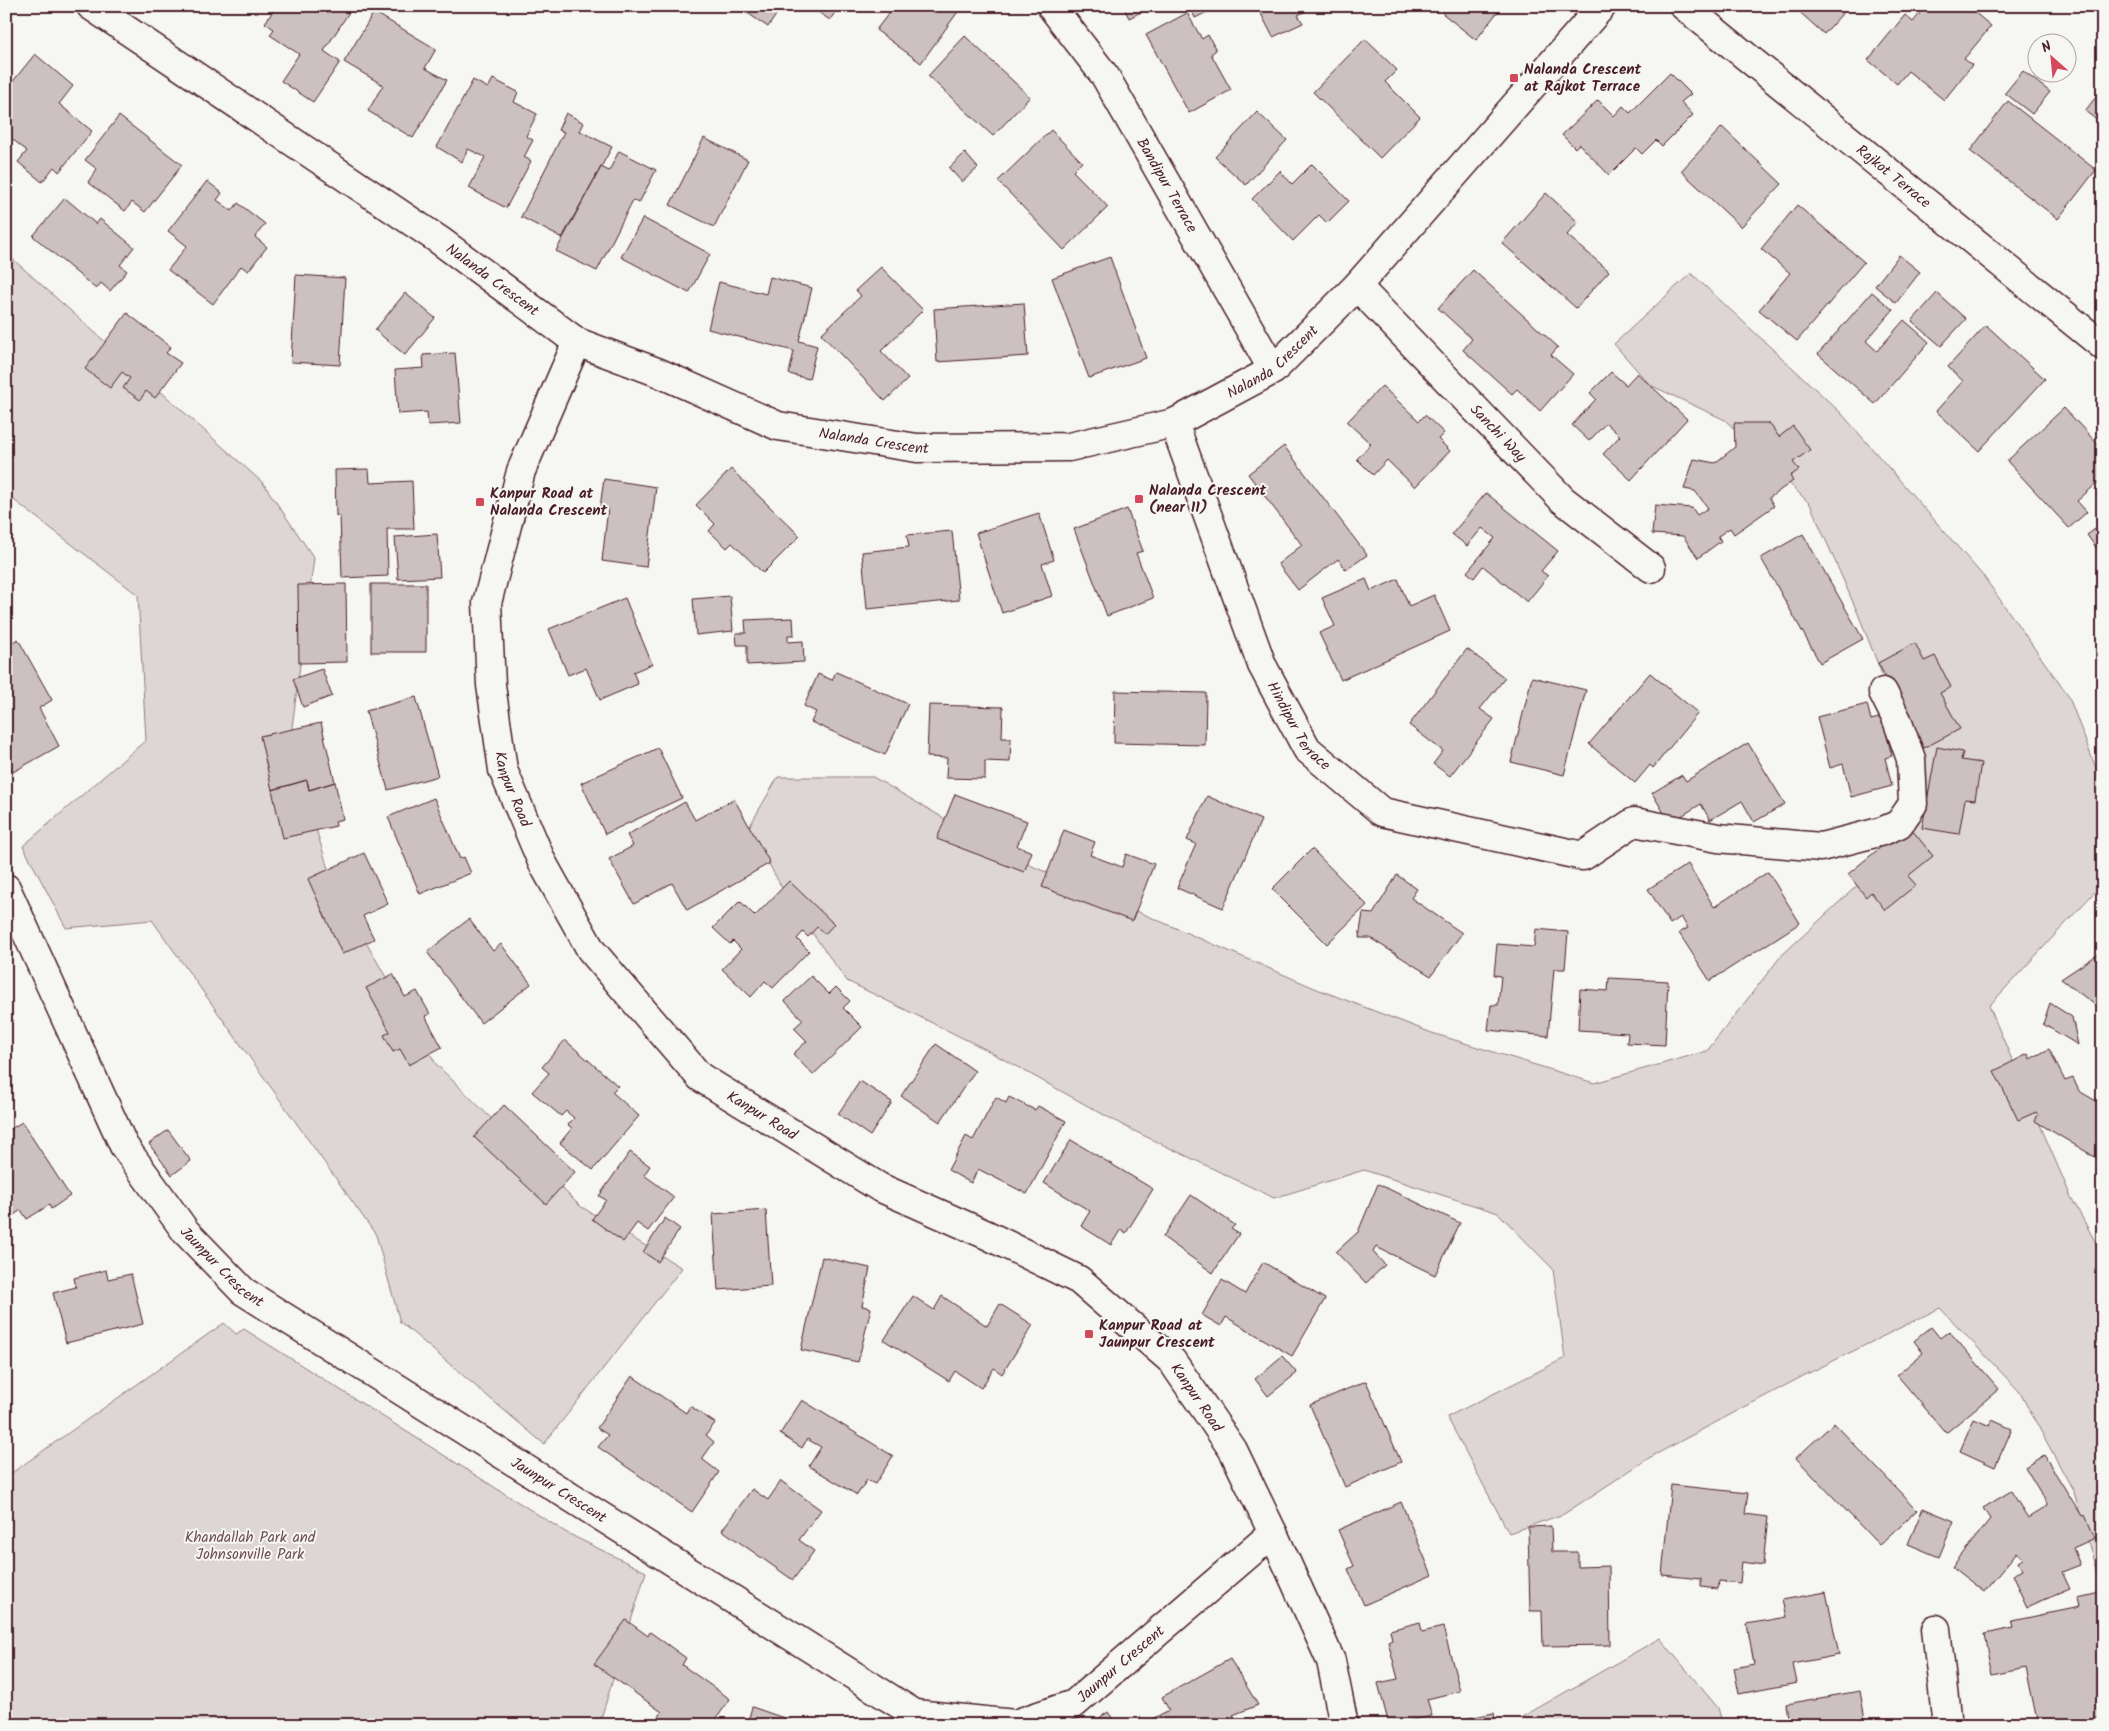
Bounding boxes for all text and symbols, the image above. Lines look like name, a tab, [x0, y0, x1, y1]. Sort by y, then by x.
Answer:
north arrow	[2026, 32, 2076, 82]
text: N	[2038, 35, 2056, 59]
place label: Nalanda Crescent at Rajkot Terrace	[1524, 58, 1642, 99]
marker: Nalanda Crescent at Rajkot Terrace	[1508, 72, 1520, 84]
street label: Bandipur Terrace	[1130, 133, 1203, 238]
street label: Rajkot Terrace	[1850, 139, 1936, 215]
street label: Nalanda Crescent	[440, 238, 544, 323]
street label: Nalanda Crescent	[1223, 320, 1325, 406]
street label: Sanchi Way	[1464, 399, 1532, 469]
street label: Nalanda Crescent	[817, 422, 929, 461]
place label: Nalanda Crescent (near 11)	[1149, 479, 1267, 520]
place label: Kanpur Road at Nalanda Crescent	[490, 482, 608, 523]
marker: Nalanda Crescent (near 11)	[1133, 493, 1145, 505]
marker: Kanpur Road at Nalanda Crescent	[474, 496, 486, 508]
street label: Hindipur Terrace	[1260, 677, 1336, 777]
street label: Kanpur Road	[488, 750, 537, 832]
street label: Kanpur Road	[722, 1085, 802, 1147]
street label: Jaunpur Crescent	[173, 1222, 268, 1314]
place label: Kanpur Road at Jaunpur Crescent	[1099, 1314, 1215, 1355]
marker: Kanpur Road at Jaunpur Crescent	[1083, 1328, 1095, 1340]
street label: Kanpur Road	[1164, 1358, 1229, 1438]
street label: Jaunpur Crescent	[506, 1451, 611, 1530]
park label: Khandallah Park and Johnsonville Park	[185, 1526, 316, 1567]
street label: Jaunpur Crescent	[1072, 1620, 1171, 1709]

